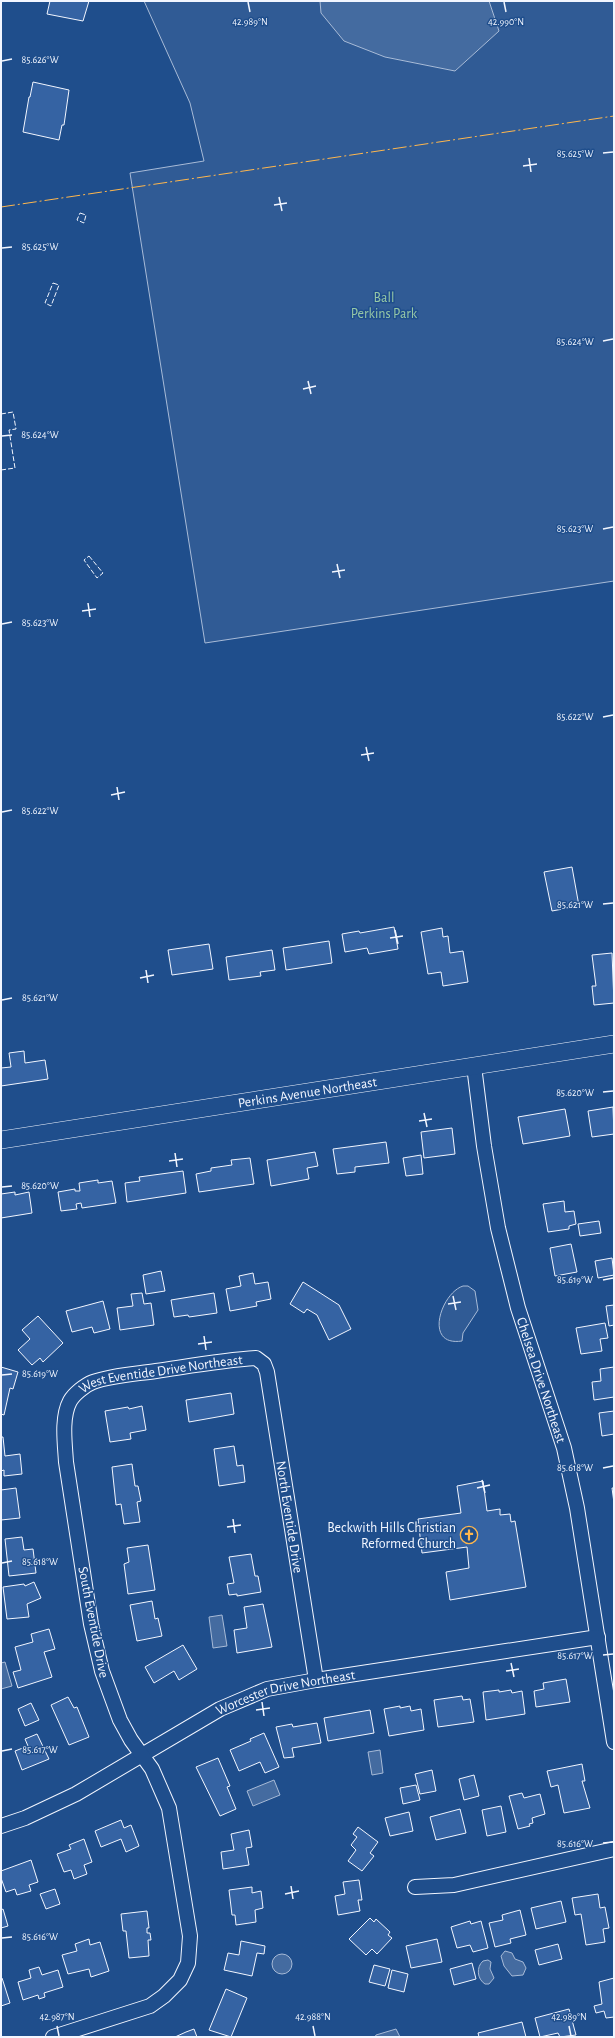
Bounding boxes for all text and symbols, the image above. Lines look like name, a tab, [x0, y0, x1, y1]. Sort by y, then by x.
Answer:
text: 42.989°N	[232, 17, 268, 27]
text: 42.990°N	[488, 17, 524, 27]
text: 85.626°W	[21, 55, 59, 65]
text: 85.625°W	[557, 149, 593, 159]
text: 85.625°W	[22, 242, 58, 252]
park label: Ball Perkins Park	[351, 291, 418, 321]
text: 85.624°W	[556, 337, 594, 347]
text: 85.624°W	[21, 430, 59, 440]
text: 85.623°W	[557, 524, 593, 534]
text: 85.623°W	[22, 618, 58, 628]
text: 85.622°W	[556, 712, 594, 722]
text: 85.622°W	[21, 806, 59, 816]
text: 85.621°W	[557, 900, 593, 910]
text: 85.621°W	[22, 993, 58, 1003]
street label: Perkins Avenue Northeast	[237, 1075, 378, 1111]
text: 85.620°W	[556, 1088, 594, 1098]
text: 85.620°W	[21, 1181, 59, 1191]
text: 85.619°W	[557, 1275, 593, 1285]
street label: Chelsea Drive Northeast	[514, 1316, 568, 1445]
street label: West Eventide Drive Northeast	[77, 1353, 244, 1396]
text: 85.619°W	[22, 1369, 58, 1379]
street label: North Eventide Drive	[273, 1460, 305, 1574]
text: 85.618°W	[557, 1463, 593, 1473]
place label: Beckwith Hills Christian Reformed Church	[327, 1521, 456, 1551]
church icon: Beckwith Hills Christian Reformed Church	[459, 1525, 479, 1545]
text: 85.618°W	[22, 1557, 58, 1567]
street label: South Eventide Drive	[75, 1565, 111, 1679]
text: 85.617°W	[557, 1651, 593, 1661]
street label: Worcester Drive Northeast	[214, 1668, 357, 1718]
text: 85.617°W	[22, 1745, 58, 1755]
text: 85.616°W	[557, 1839, 593, 1849]
text: 85.616°W	[22, 1932, 58, 1942]
text: 42.987°N	[39, 2012, 75, 2022]
text: 42.988°N	[295, 2012, 331, 2022]
text: 42.989°N	[551, 2012, 587, 2022]

